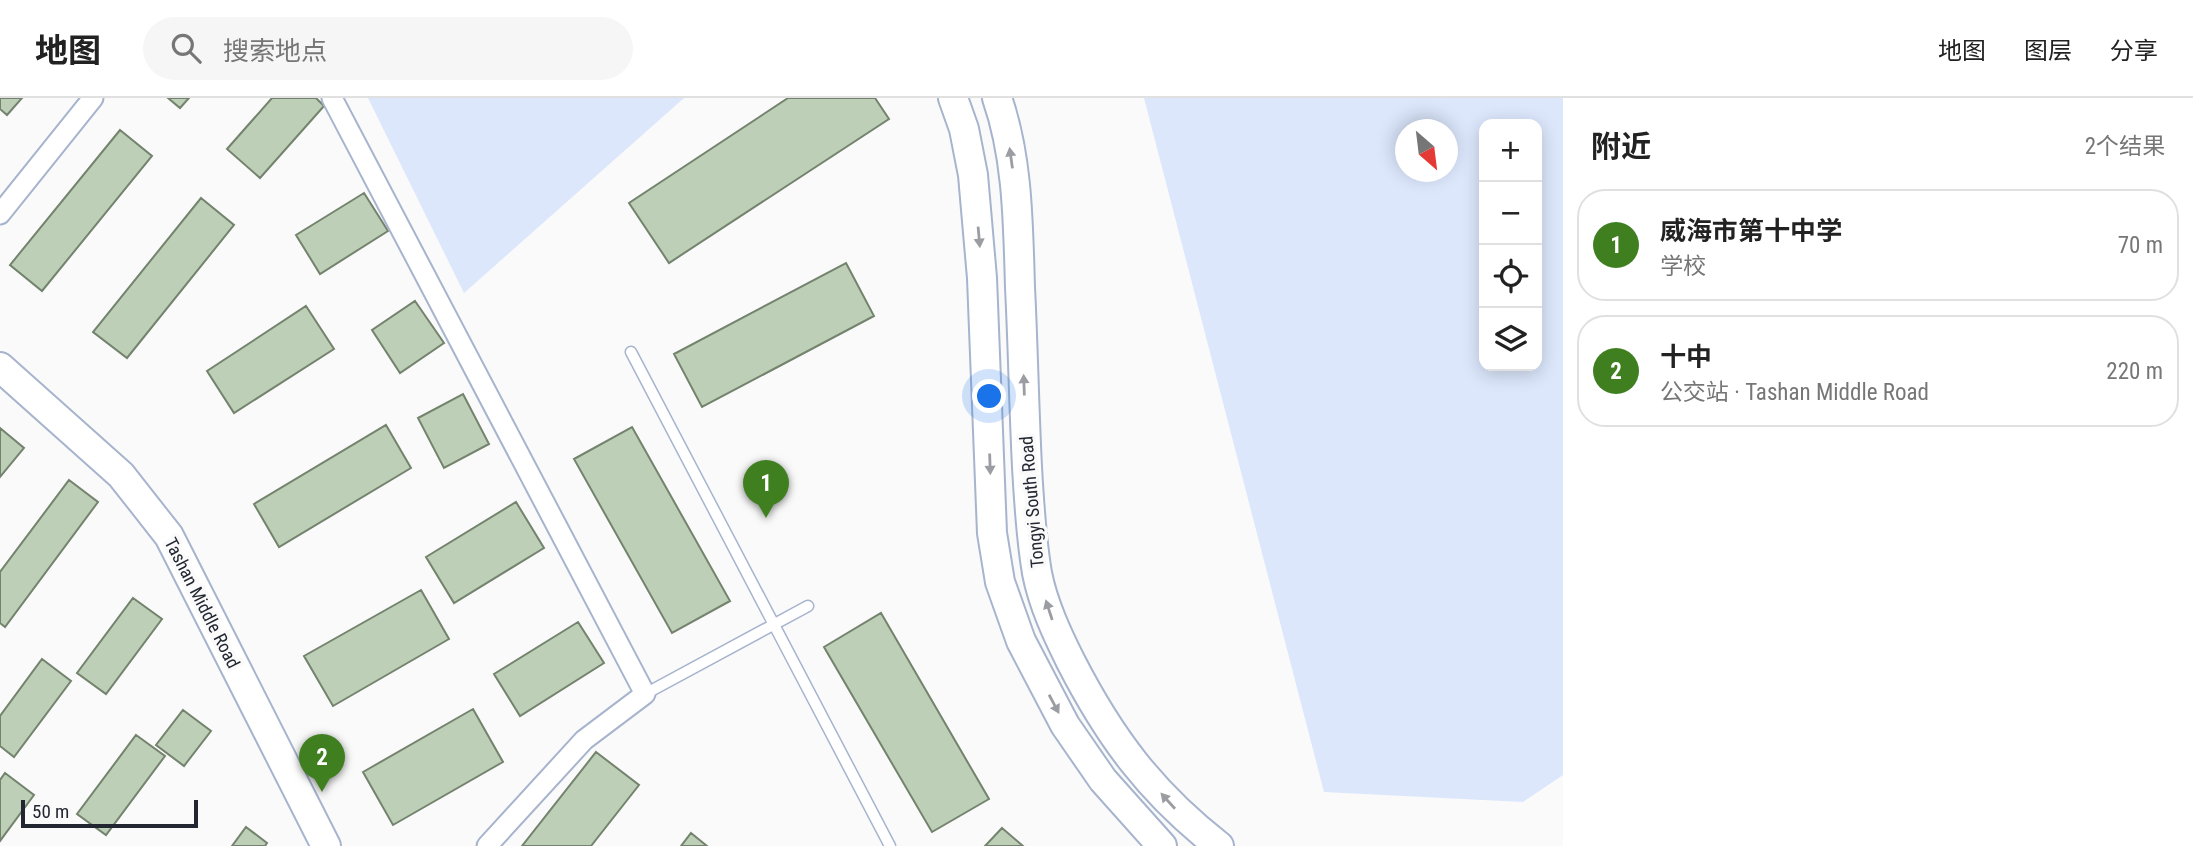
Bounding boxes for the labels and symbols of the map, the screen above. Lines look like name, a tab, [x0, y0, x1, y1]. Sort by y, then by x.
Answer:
north arrow	[1395, 119, 1458, 182]
one-way arrow	[1005, 147, 1016, 169]
one-way arrow	[974, 226, 985, 248]
one-way arrow	[1018, 373, 1029, 395]
your location	[972, 379, 1006, 413]
street label: Tongyi South Road	[1015, 435, 1048, 569]
one-way arrow	[984, 453, 995, 475]
pin: 1	[743, 460, 789, 518]
street label: Tashan Middle Road	[160, 534, 244, 672]
one-way arrow	[1043, 599, 1054, 620]
one-way arrow	[1048, 694, 1060, 713]
pin: 2	[299, 734, 345, 792]
one-way arrow	[1160, 792, 1176, 810]
scale bar	[21, 797, 198, 829]

